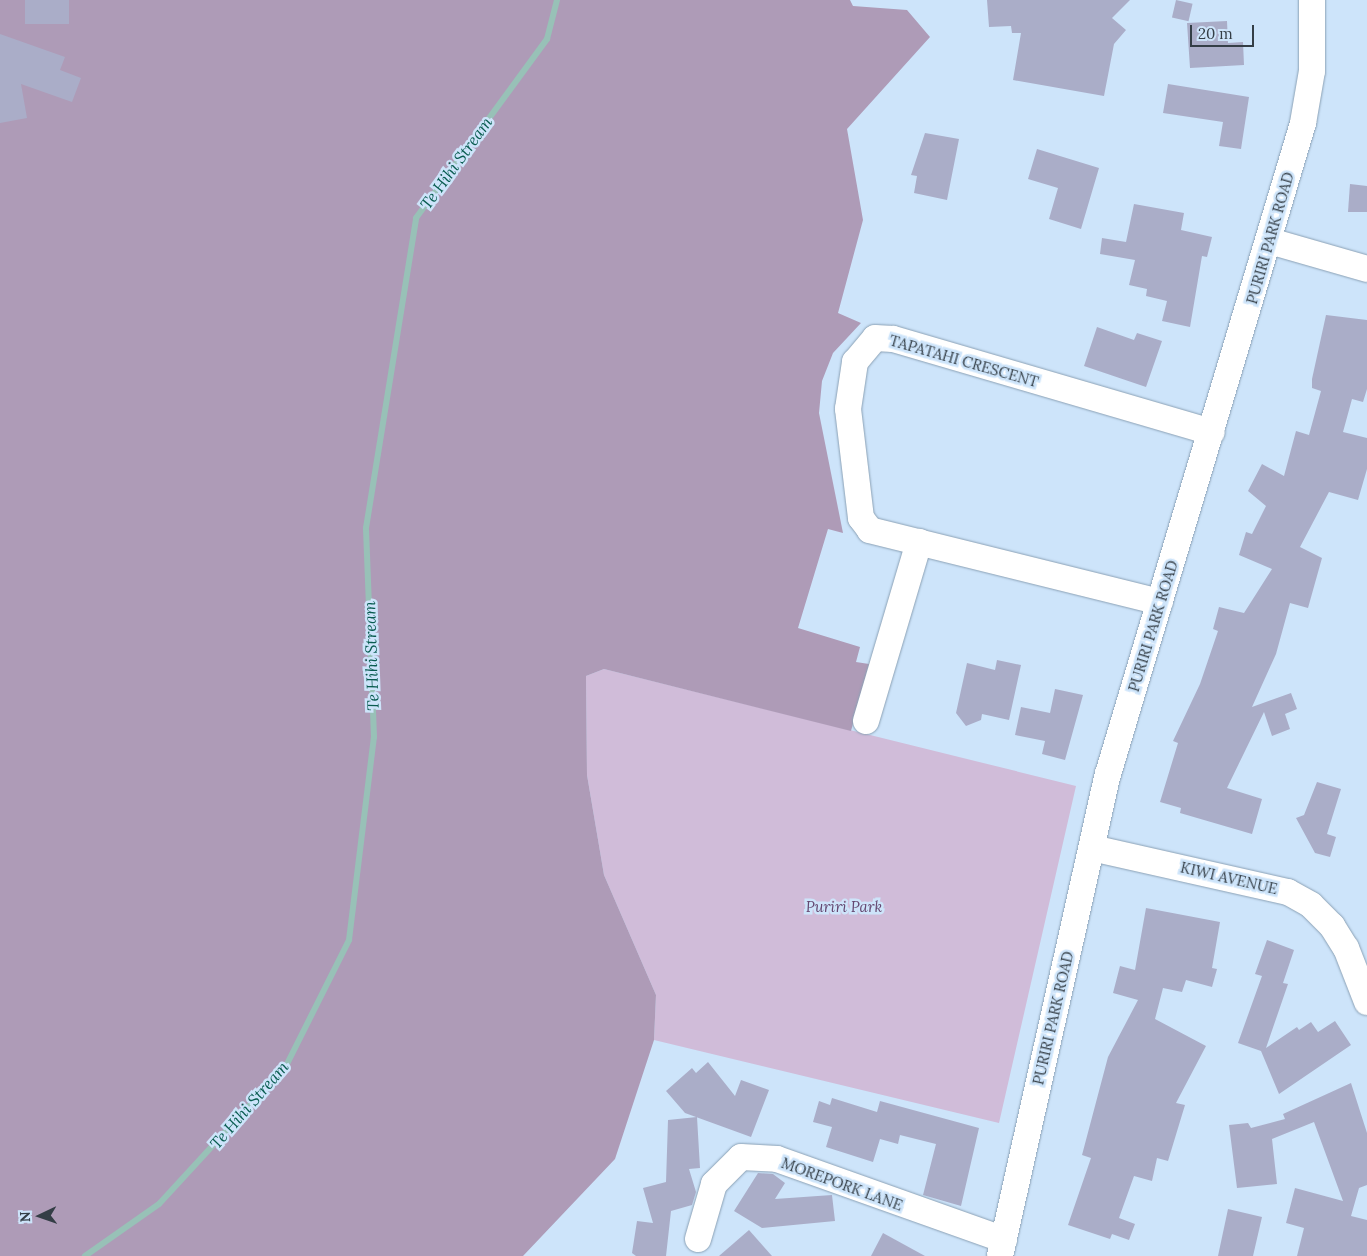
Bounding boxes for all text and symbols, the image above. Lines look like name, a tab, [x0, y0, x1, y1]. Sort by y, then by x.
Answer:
scale bar	[1192, 15, 1256, 47]
text: 20 m	[1198, 24, 1233, 43]
water label: Te Hihi Stream	[416, 113, 496, 213]
street label: PURIRI PARK ROAD	[1243, 170, 1297, 306]
street label: TAPATAHI CRESCENT	[887, 331, 1041, 391]
street label: PURIRI PARK ROAD	[1124, 558, 1182, 694]
water label: Te Hihi Stream	[359, 601, 383, 711]
street label: KIWI AVENUE	[1179, 858, 1279, 898]
park label: Puriri Park	[806, 898, 882, 916]
street label: PURIRI PARK ROAD	[1029, 949, 1077, 1087]
water label: Te Hihi Stream	[206, 1057, 292, 1153]
street label: MOREPORK LANE	[779, 1154, 905, 1214]
north arrow	[15, 1191, 65, 1241]
text: N	[16, 1211, 34, 1223]

